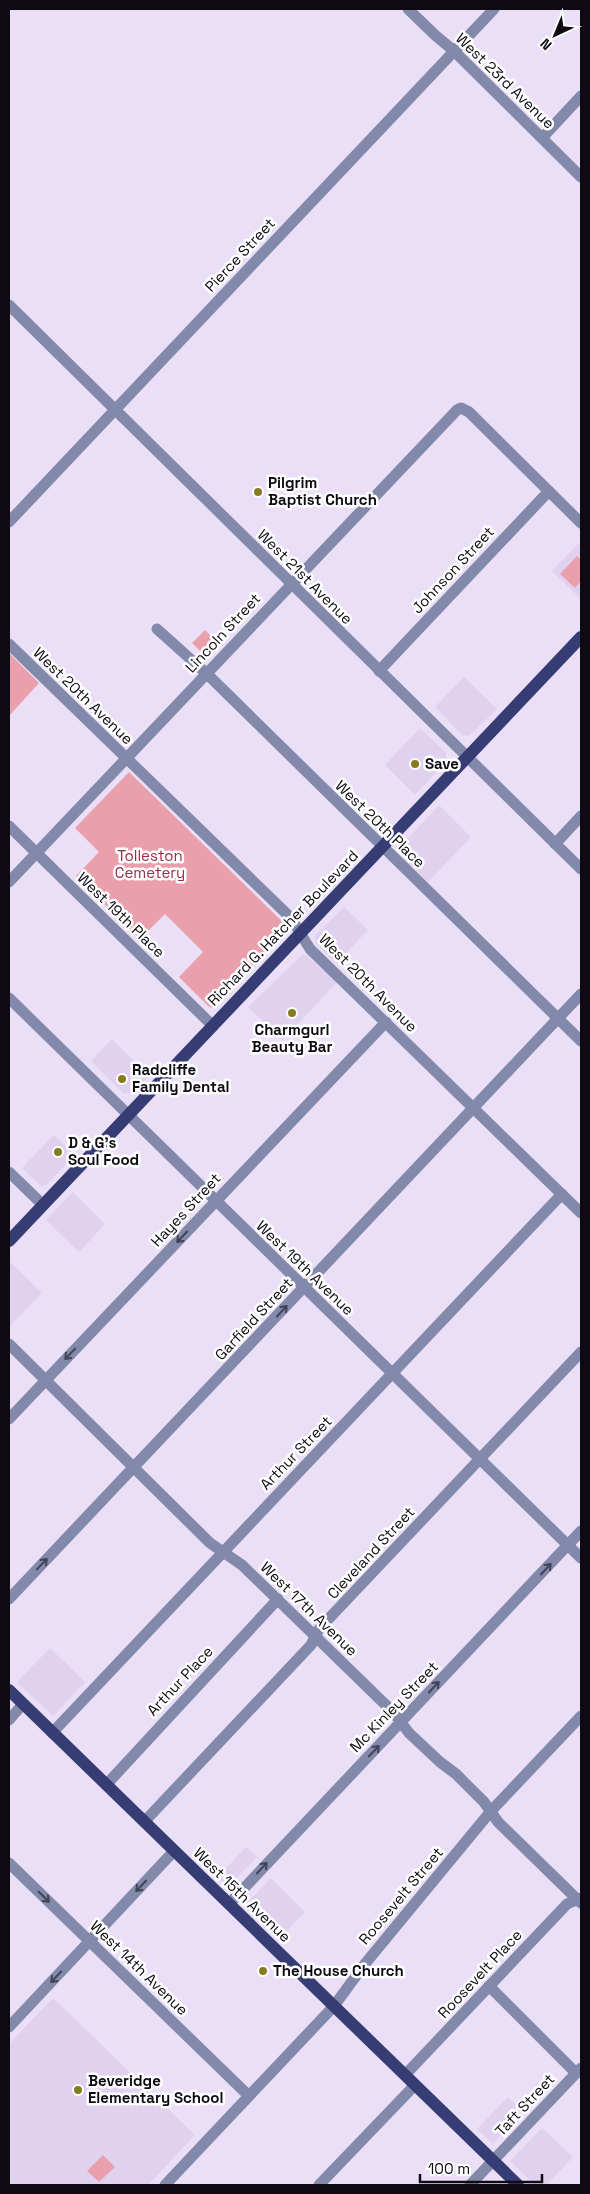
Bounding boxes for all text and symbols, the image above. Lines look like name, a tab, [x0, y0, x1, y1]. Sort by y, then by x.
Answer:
north arrow	[530, 10, 580, 60]
street label: West 23rd Avenue	[452, 29, 559, 133]
text: N	[536, 35, 556, 54]
street label: Pierce Street	[200, 214, 279, 296]
place label: Pilgrim Baptist Church	[268, 473, 377, 509]
marker: Pilgrim Baptist Church	[252, 486, 264, 498]
street label: Johnson Street	[407, 522, 498, 617]
street label: West 21st Avenue	[254, 525, 357, 628]
street label: Lincoln Street	[181, 589, 264, 676]
street label: West 20th Avenue	[29, 643, 137, 748]
place label: Save	[425, 754, 459, 773]
marker: Save	[409, 758, 421, 770]
street label: West 20th Place	[331, 776, 429, 871]
park label: Tolleston Cemetery	[115, 846, 185, 882]
street label: Richard G. Hatcher Boulevard	[203, 846, 362, 1009]
street label: West 19th Place	[74, 868, 169, 961]
street label: West 20th Avenue	[315, 929, 422, 1036]
marker: Charmgurl Beauty Bar	[286, 1007, 298, 1019]
place label: Charmgurl Beauty Bar	[252, 1020, 332, 1056]
place label: Radcliffe Family Dental	[132, 1060, 230, 1096]
marker: Radcliffe Family Dental	[116, 1073, 128, 1085]
place label: D & G's Soul Food	[68, 1133, 139, 1169]
marker: D & G's Soul Food	[52, 1146, 64, 1158]
street label: Hayes Street	[147, 1169, 225, 1250]
street label: West 19th Avenue	[253, 1216, 358, 1319]
one-way arrow	[176, 1230, 188, 1243]
street label: Garfield Street	[211, 1273, 297, 1364]
one-way arrow	[276, 1304, 288, 1317]
one-way arrow	[64, 1348, 76, 1360]
street label: Arthur Street	[256, 1412, 336, 1494]
street label: Cleveland Street	[323, 1502, 418, 1603]
street label: West 17th Avenue	[257, 1557, 362, 1660]
one-way arrow	[36, 1558, 48, 1570]
one-way arrow	[540, 1563, 552, 1575]
street label: Arthur Place	[142, 1642, 217, 1720]
street label: Mc Kinley Street	[345, 1657, 442, 1756]
one-way arrow	[428, 1681, 440, 1693]
one-way arrow	[368, 1744, 380, 1757]
street label: West 15th Avenue	[190, 1843, 295, 1946]
street label: Roosevelt Street	[354, 1843, 447, 1948]
one-way arrow	[256, 1862, 268, 1875]
one-way arrow	[135, 1880, 147, 1893]
one-way arrow	[37, 1890, 49, 1902]
street label: West 14th Avenue	[86, 1916, 192, 2019]
street label: Roosevelt Place	[434, 1925, 526, 2022]
place label: The House Church	[273, 1961, 404, 1980]
marker: The House Church	[257, 1965, 269, 1977]
one-way arrow	[50, 1970, 62, 1983]
street label: Taft Street	[491, 2069, 558, 2140]
place label: Beveridge Elementary School	[88, 2071, 223, 2107]
marker: Beveridge Elementary School	[72, 2084, 84, 2096]
scale bar	[420, 2152, 542, 2184]
text: 100 m	[428, 2159, 470, 2178]

